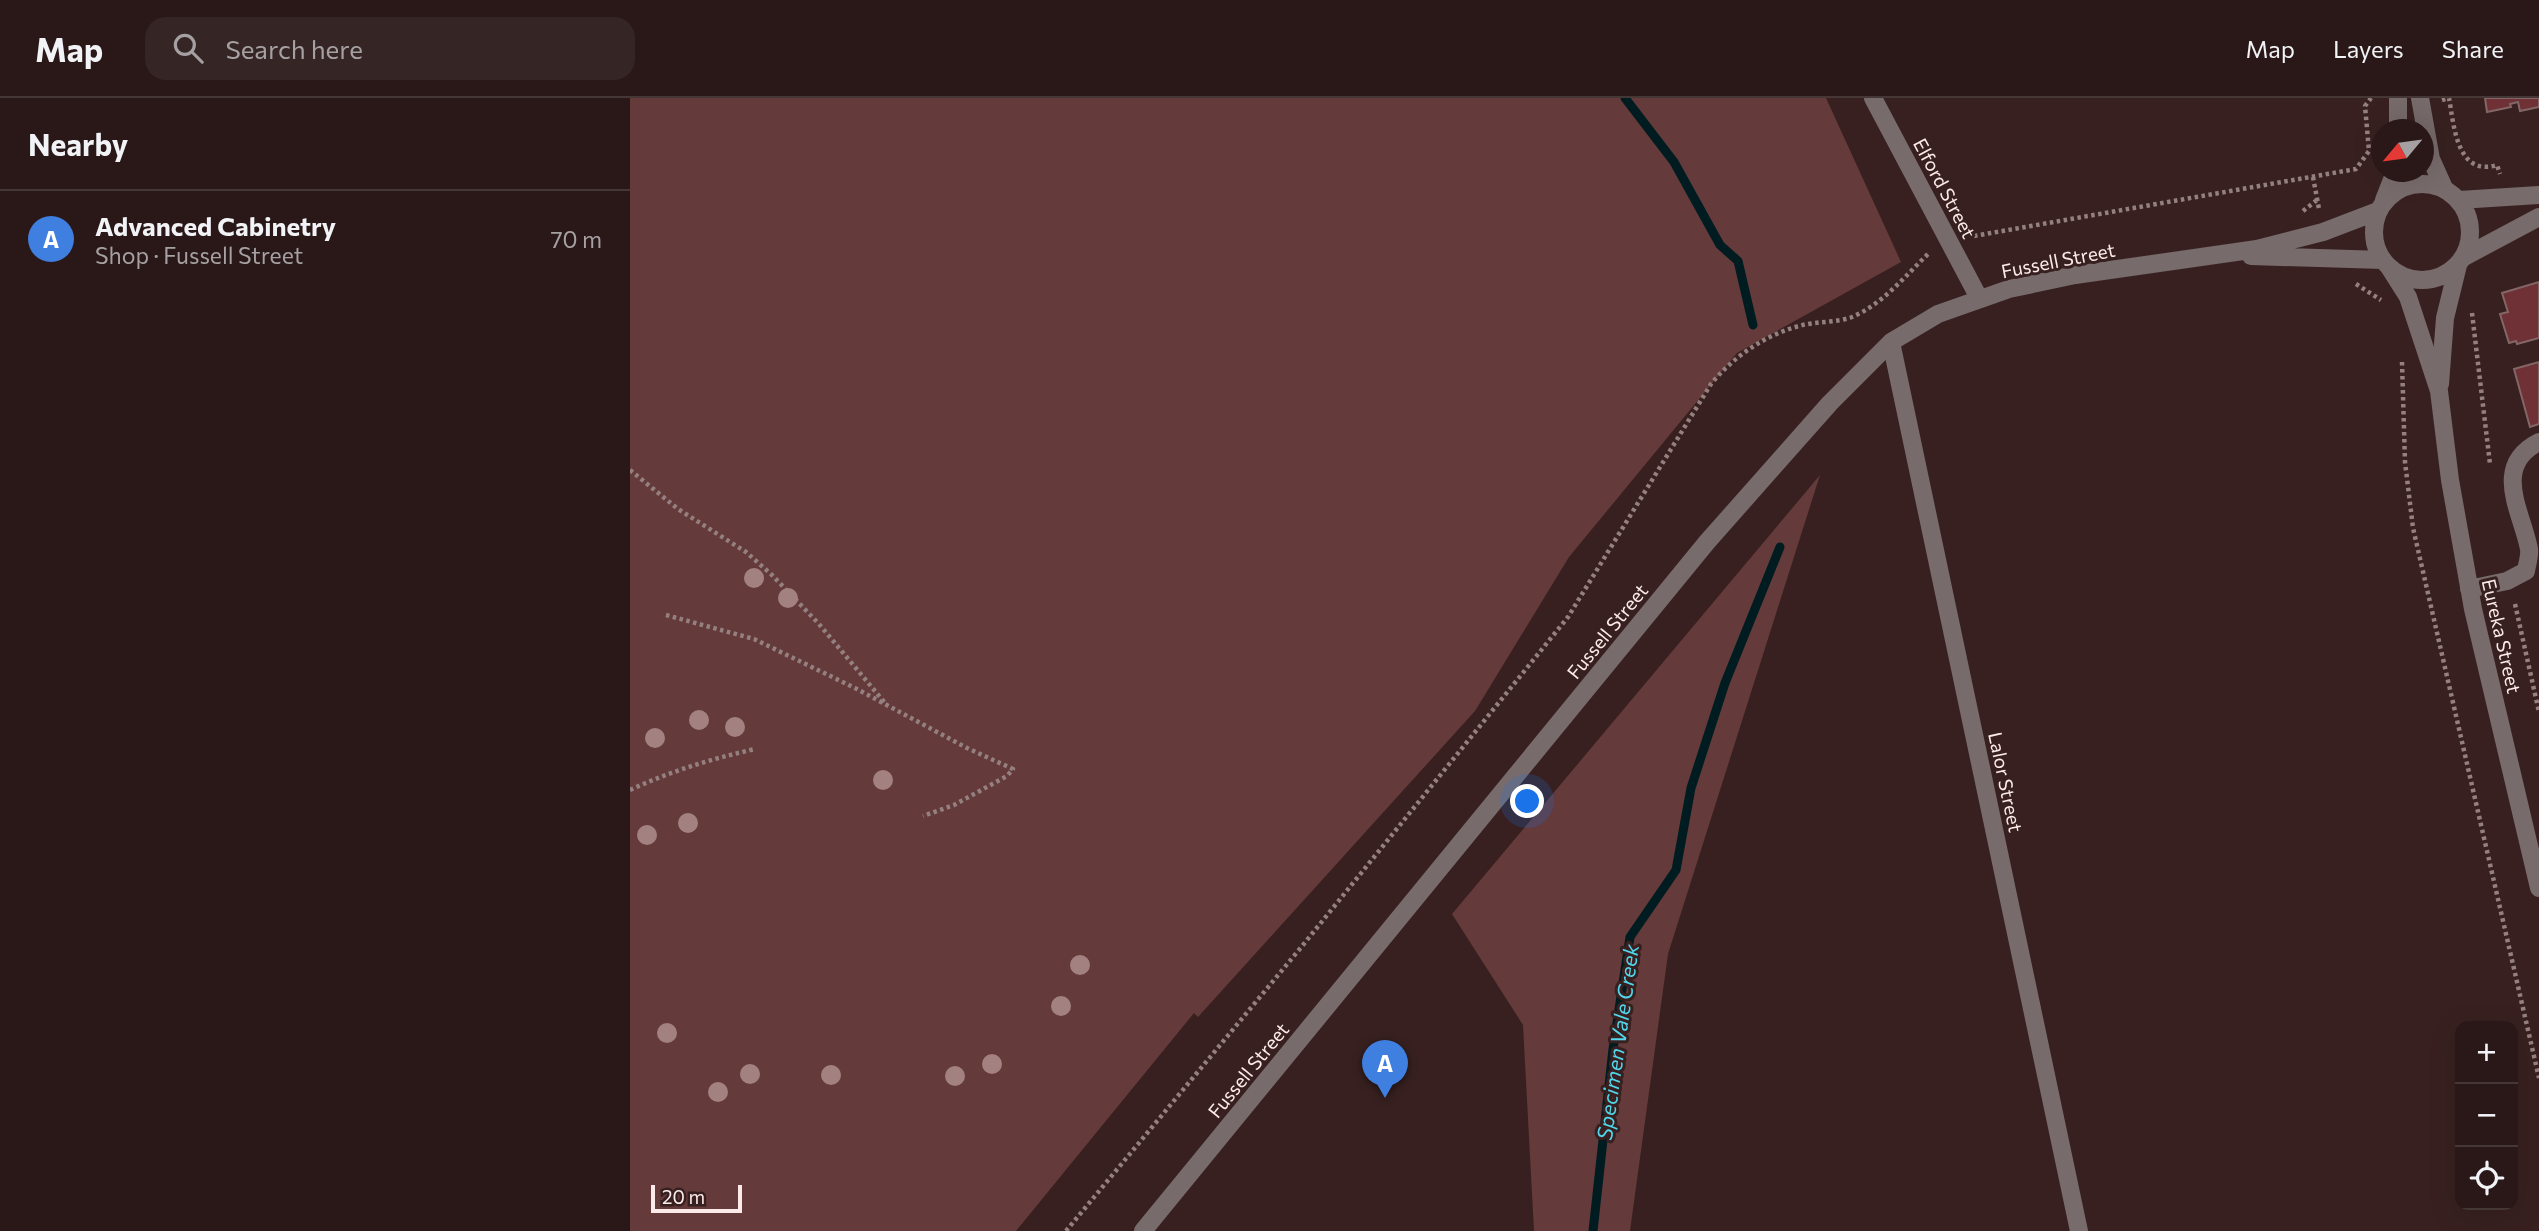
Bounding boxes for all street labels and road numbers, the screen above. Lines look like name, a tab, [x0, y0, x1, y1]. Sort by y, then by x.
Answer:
street label: Elford Street	[1909, 134, 1981, 242]
street label: Fussell Street	[1999, 238, 2117, 282]
street label: Eureka Street	[2478, 577, 2526, 696]
street label: Fussell Street	[1562, 579, 1652, 683]
street label: Lalor Street	[1984, 730, 2028, 834]
street label: Fussell Street	[1203, 1018, 1293, 1122]

